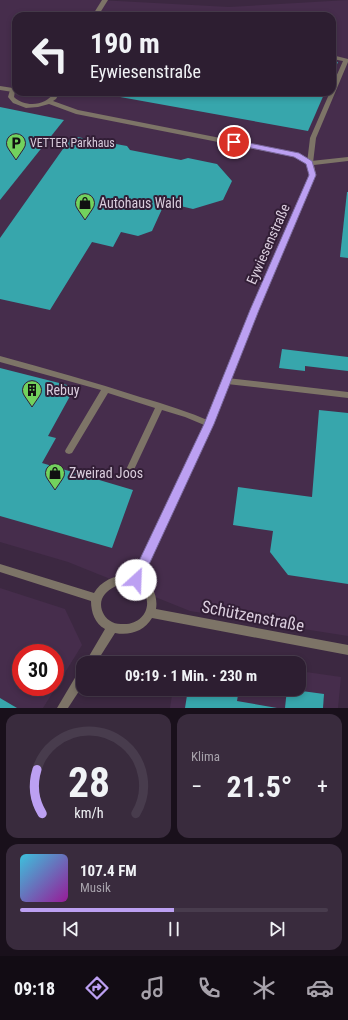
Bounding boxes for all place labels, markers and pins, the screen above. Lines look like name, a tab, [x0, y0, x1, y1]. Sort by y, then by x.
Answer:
pin	[217, 125, 251, 159]
parking icon: VETTER Parkhaus	[5, 132, 27, 160]
place label: VETTER Parkhaus	[30, 136, 115, 150]
shop icon: Autohaus Wald	[74, 192, 96, 220]
place label: Autohaus Wald	[99, 195, 182, 211]
building icon: Rebuy	[21, 379, 43, 407]
place label: Rebuy	[46, 382, 80, 398]
shop icon: Zweirad Joos	[44, 462, 66, 490]
place label: Zweirad Joos	[69, 465, 143, 481]

